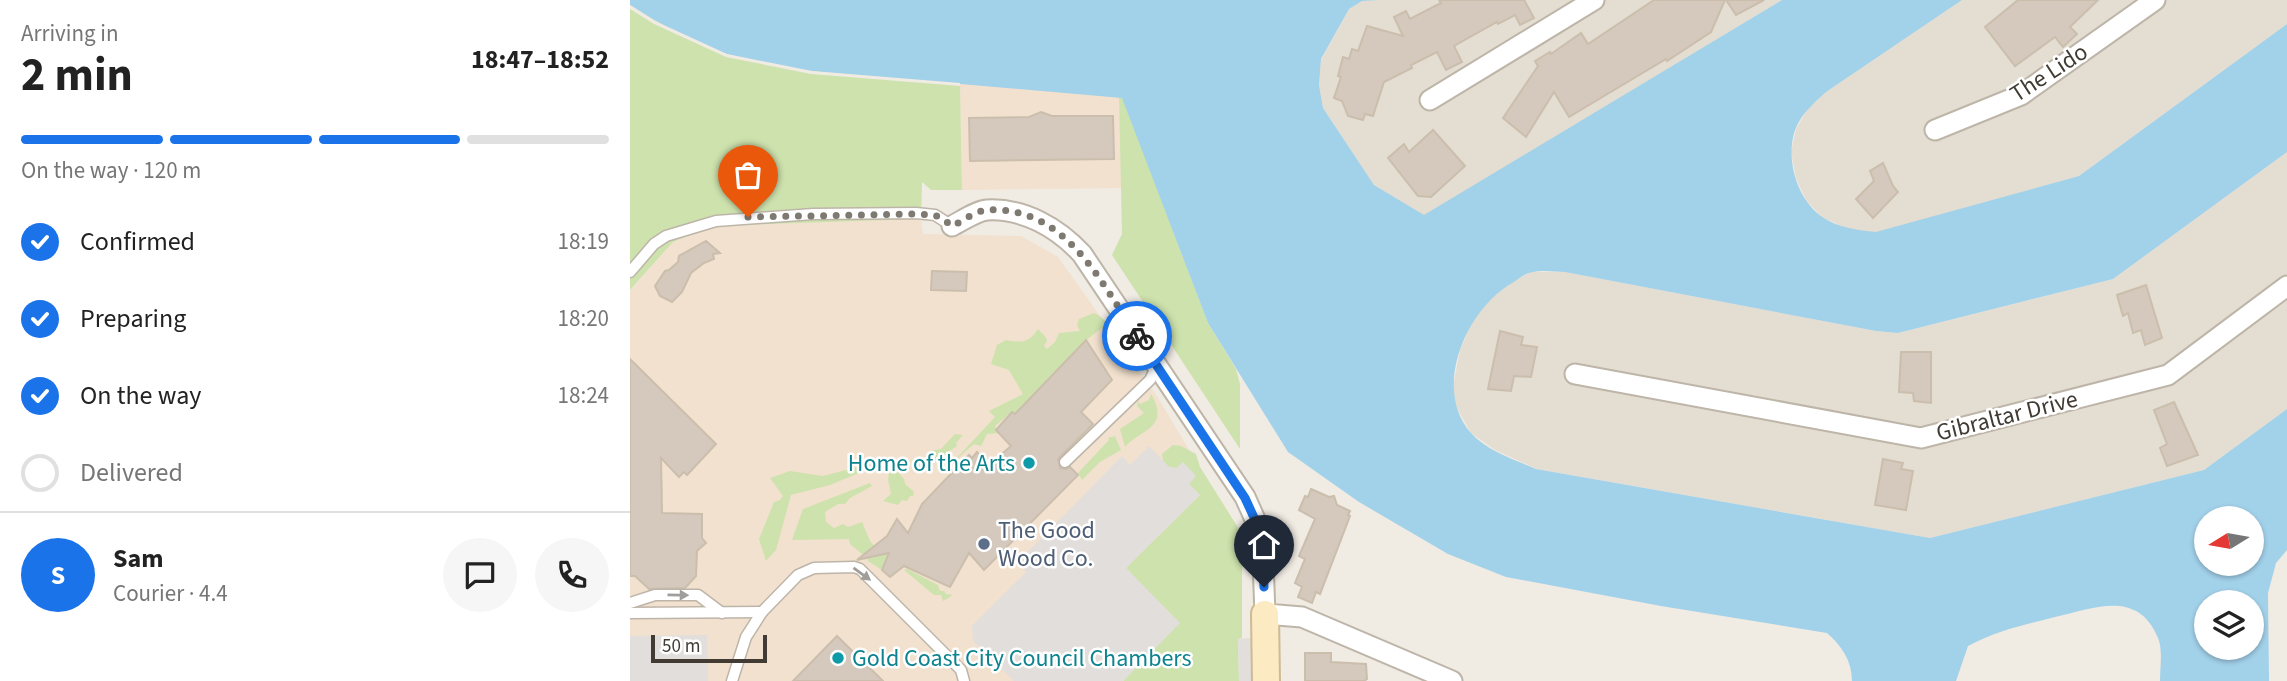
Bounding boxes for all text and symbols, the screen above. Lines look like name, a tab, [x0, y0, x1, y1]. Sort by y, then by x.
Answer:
text: Arriving in	[21, 17, 119, 50]
street label: The Lido	[2003, 35, 2095, 111]
text: 18:47–18:52	[471, 41, 609, 78]
text: 2 min	[21, 43, 133, 108]
pin	[718, 145, 778, 217]
text: On the way · 120 m	[21, 154, 201, 187]
icon: bag	[729, 156, 767, 194]
icon: check	[21, 223, 59, 261]
text: Confirmed	[80, 223, 195, 260]
text: 18:19	[558, 225, 609, 258]
icon: check	[21, 300, 59, 338]
text: Preparing	[80, 300, 186, 337]
courier	[1102, 301, 1172, 371]
text: 18:20	[558, 302, 609, 335]
icon: bike	[1118, 317, 1156, 355]
icon: check	[21, 377, 59, 415]
text: On the way	[80, 377, 201, 414]
text: 18:24	[558, 379, 609, 412]
street label: Gibraltar Drive	[1933, 382, 2081, 450]
place label: Home of the Arts	[848, 446, 1015, 481]
text: Delivered	[80, 454, 183, 491]
marker: Home of the Arts	[1021, 455, 1037, 471]
north arrow	[2194, 506, 2264, 576]
map controls	[2194, 506, 2264, 660]
place label: The Good Wood Co.	[998, 513, 1095, 576]
pin	[1234, 515, 1294, 587]
icon: home	[1245, 526, 1283, 564]
marker: The Good Wood Co.	[976, 536, 992, 552]
button: chat	[443, 538, 517, 612]
button: phone	[535, 538, 609, 612]
text: Sam	[113, 540, 163, 577]
text: S	[51, 557, 65, 594]
one-way arrow	[853, 567, 871, 581]
text: Courier · 4.4	[113, 577, 228, 610]
one-way arrow	[667, 589, 689, 601]
button: layers	[2194, 590, 2264, 660]
scale bar	[651, 632, 766, 664]
text: 50 m	[662, 633, 700, 660]
place label: Gold Coast City Council Chambers	[852, 641, 1192, 676]
marker: Gold Coast City Council Chambers	[830, 650, 846, 666]

